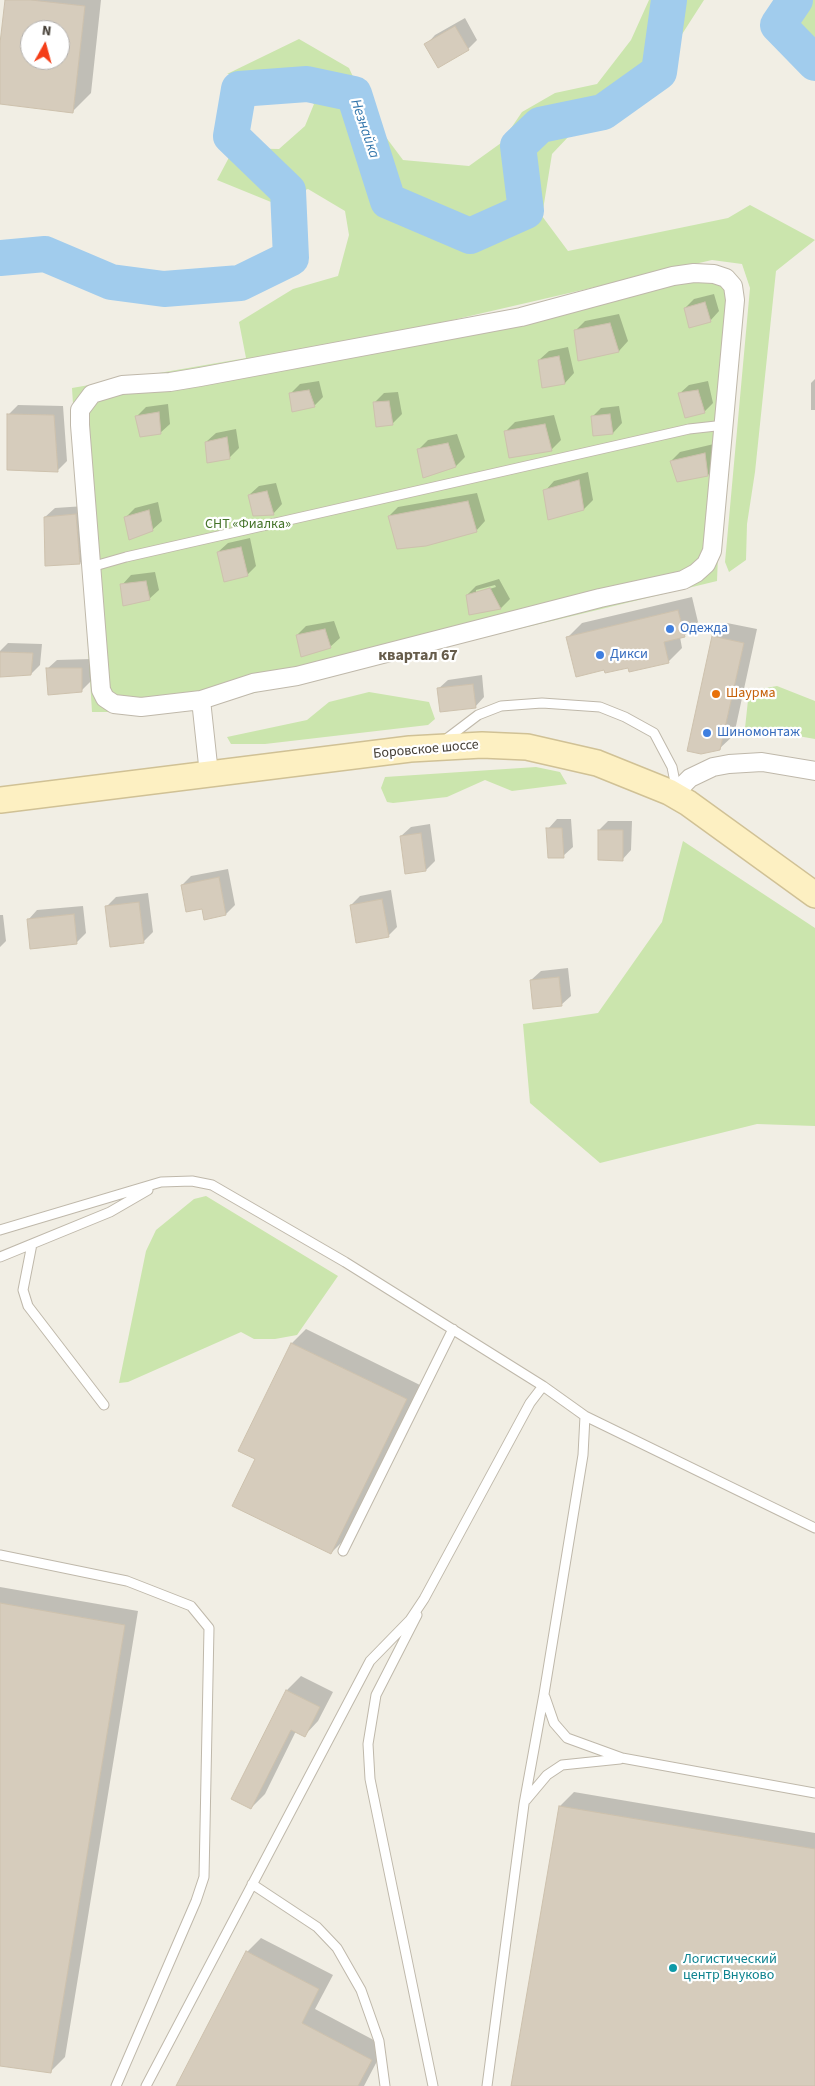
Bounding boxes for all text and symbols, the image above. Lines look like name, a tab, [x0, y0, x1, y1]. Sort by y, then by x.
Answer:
north arrow	[20, 20, 70, 70]
text: N	[41, 21, 53, 42]
water label: Незнайка	[345, 97, 383, 161]
park label: СНТ «Фиалка»	[205, 517, 291, 533]
place label: Одежда	[680, 621, 728, 637]
marker: Одежда	[664, 623, 676, 635]
district label: квартал 67	[378, 646, 458, 666]
place label: Дикси	[610, 647, 648, 663]
marker: Дикси	[594, 649, 606, 661]
place label: Шаурма	[726, 686, 776, 702]
marker: Шаурма	[710, 688, 722, 700]
place label: Шиномонтаж	[717, 725, 800, 741]
marker: Шиномонтаж	[701, 727, 713, 739]
street label: Боровское шоссе	[373, 737, 479, 763]
place label: Логистический центр Внуково	[683, 1952, 777, 1984]
marker: Логистический центр Внуково	[667, 1962, 679, 1974]

